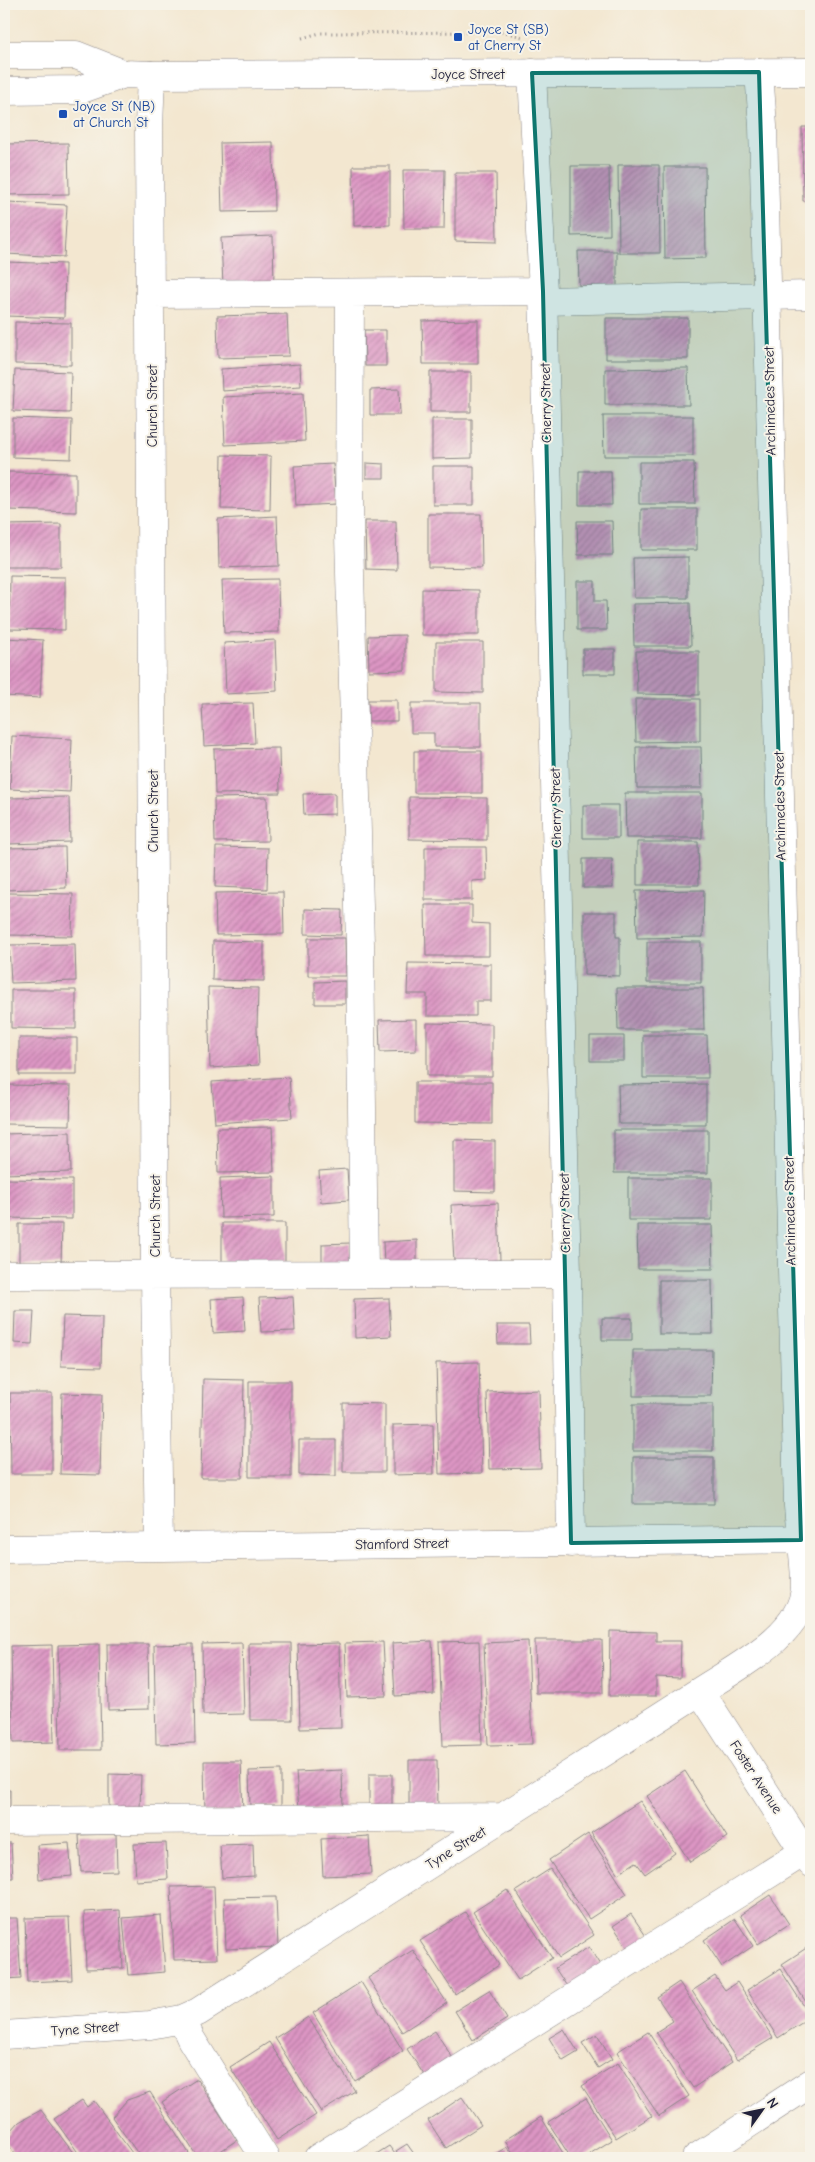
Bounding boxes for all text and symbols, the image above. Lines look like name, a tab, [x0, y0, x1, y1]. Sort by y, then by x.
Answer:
place label: Joyce St (SB) at Cherry St	[468, 21, 549, 54]
marker: Joyce St (SB) at Cherry St	[452, 31, 464, 43]
street label: Joyce Street	[431, 66, 506, 83]
place label: Joyce St (NB) at Church St	[73, 98, 155, 131]
marker: Joyce St (NB) at Church St	[57, 108, 69, 120]
street label: Archimedes Street	[761, 345, 779, 456]
street label: Cherry Street	[537, 362, 555, 443]
street label: Church Street	[144, 364, 161, 447]
street label: Archimedes Street	[771, 750, 789, 861]
street label: Cherry Street	[547, 767, 565, 848]
street label: Church Street	[145, 769, 162, 852]
street label: Archimedes Street	[781, 1155, 799, 1266]
street label: Cherry Street	[556, 1172, 574, 1253]
street label: Church Street	[147, 1174, 164, 1257]
street label: Stamford Street	[355, 1535, 450, 1553]
street label: Foster Avenue	[726, 1737, 786, 1817]
street label: Tyne Street	[423, 1822, 490, 1873]
street label: Tyne Street	[50, 2018, 121, 2040]
north arrow	[738, 2084, 788, 2134]
text: N	[763, 2095, 782, 2112]

